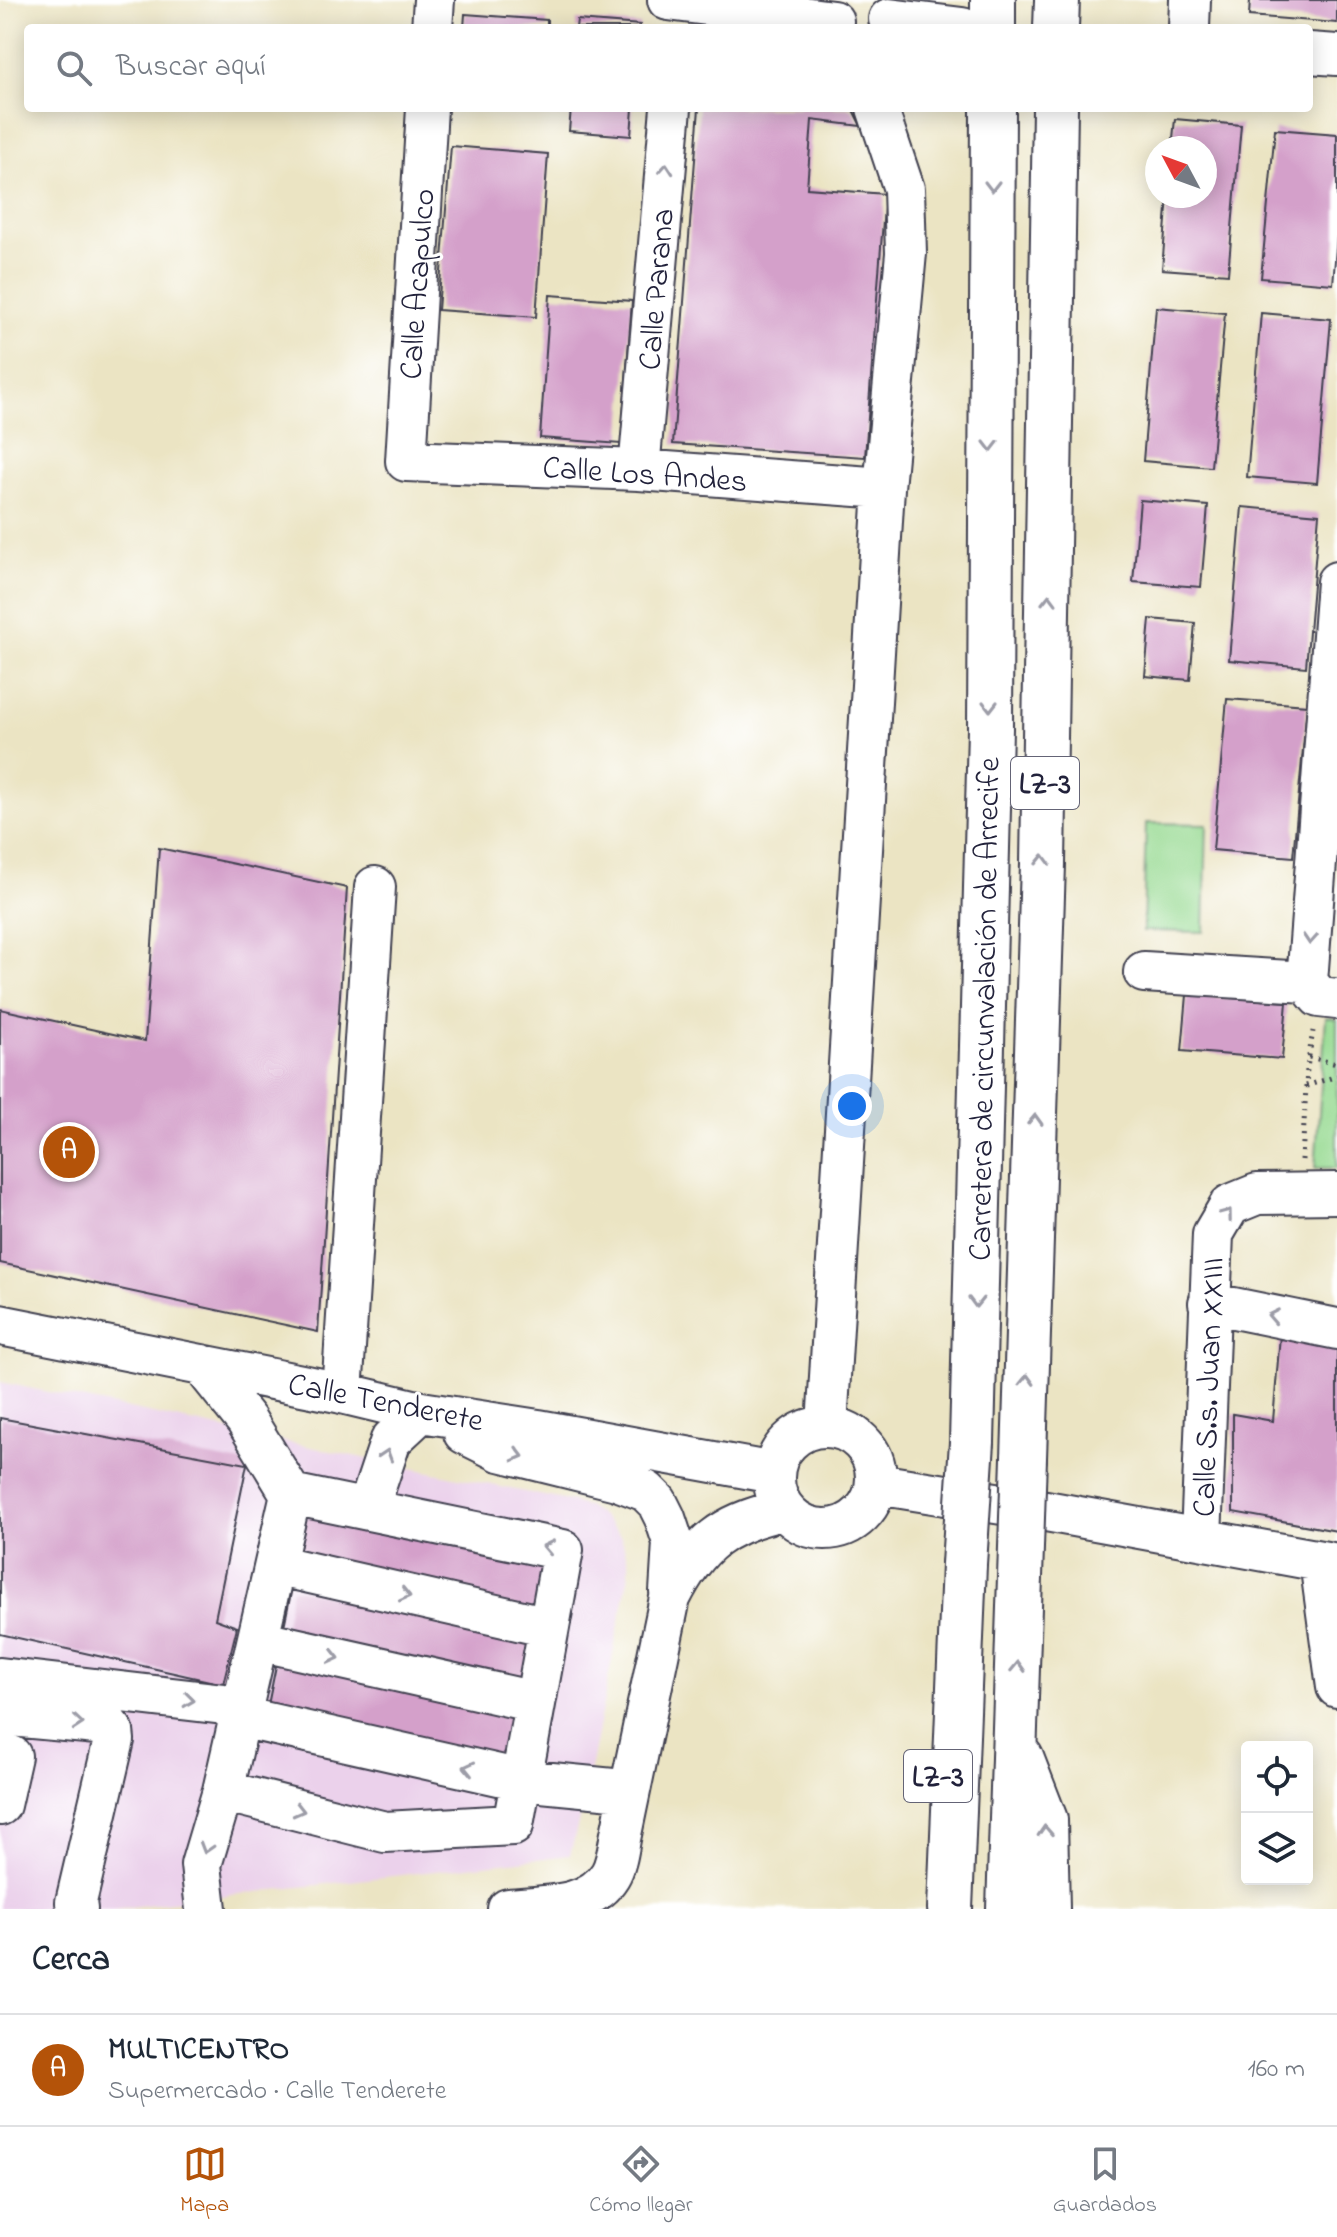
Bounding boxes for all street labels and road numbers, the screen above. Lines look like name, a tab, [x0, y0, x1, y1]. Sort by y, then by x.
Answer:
street label: Calle Acapulco	[389, 187, 450, 381]
street label: Calle Parana	[628, 207, 689, 372]
street label: Calle Los Andes	[541, 446, 749, 507]
street label: Carretera de circunvalación de Arrecife	[959, 756, 1014, 1261]
road number: LZ-3	[1011, 757, 1079, 809]
street label: Calle S.s. Juan XXIII	[1182, 1256, 1239, 1518]
street label: Calle Tenderete	[284, 1362, 488, 1447]
road number: LZ-3	[904, 1750, 972, 1802]

